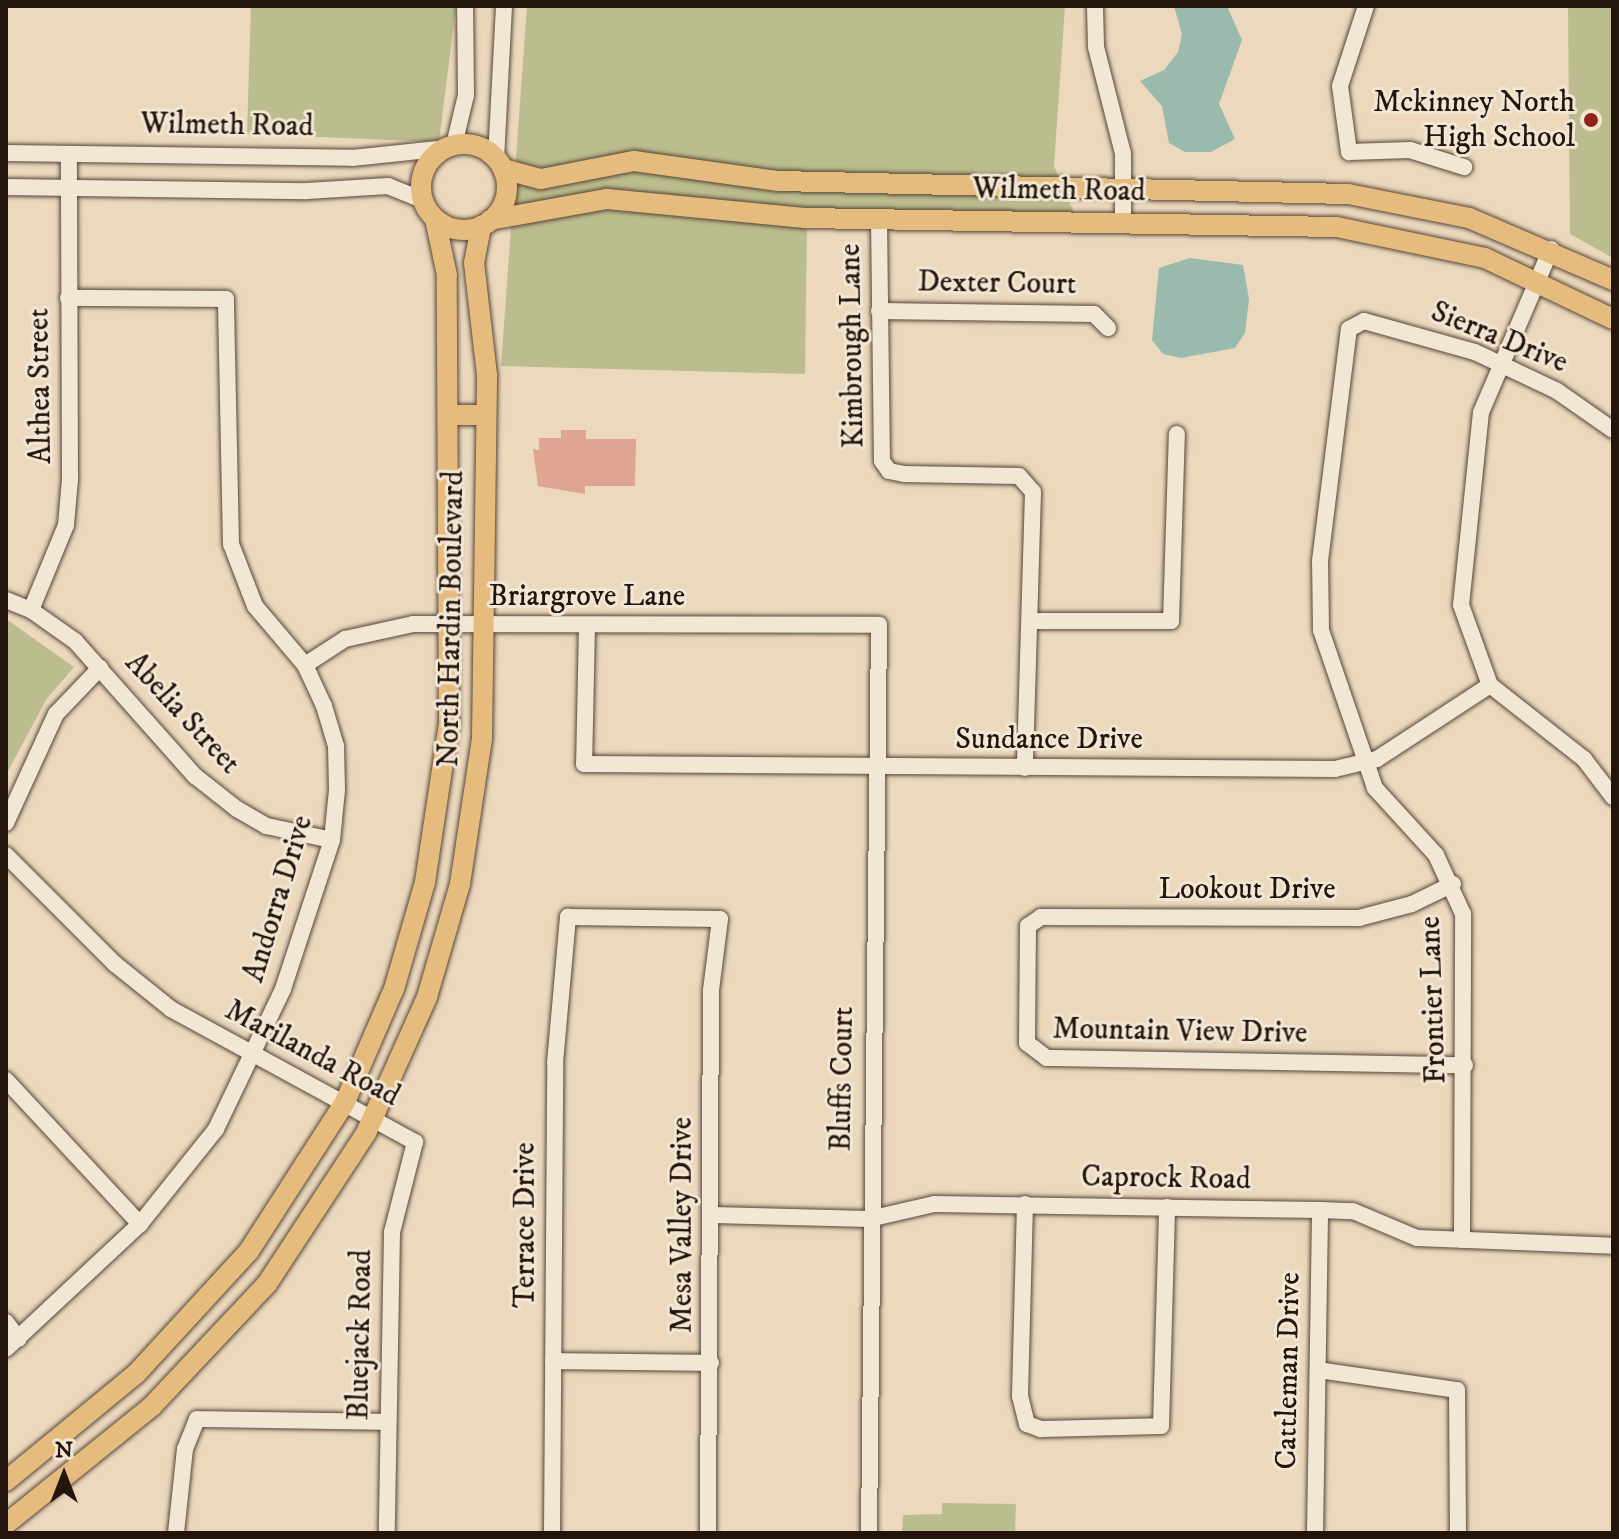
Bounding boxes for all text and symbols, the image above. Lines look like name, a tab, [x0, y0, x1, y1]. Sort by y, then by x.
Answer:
place label: Mckinney North High School	[1373, 85, 1575, 156]
street label: Wilmeth Road	[140, 106, 314, 146]
marker: Mckinney North High School	[1582, 111, 1600, 129]
street label: Wilmeth Road	[972, 171, 1146, 211]
street label: Kimbrough Lane	[833, 243, 873, 449]
street label: Dexter Court	[917, 265, 1077, 303]
street label: Sierra Drive	[1425, 294, 1573, 382]
street label: Althea Street	[22, 308, 60, 464]
street label: North Hardin Boulevard	[431, 470, 473, 768]
street label: Briargrove Lane	[489, 579, 685, 615]
street label: Abelia Street	[117, 646, 247, 782]
street label: Sundance Drive	[955, 722, 1143, 758]
street label: Andorra Drive	[237, 811, 321, 987]
street label: Lookout Drive	[1158, 872, 1336, 908]
street label: Frontier Lane	[1413, 915, 1455, 1085]
street label: Marilanda Road	[218, 993, 406, 1115]
street label: Bluffs Court	[824, 1006, 862, 1152]
street label: Mountain View Drive	[1052, 1012, 1308, 1052]
street label: Mesa Valley Drive	[665, 1117, 701, 1333]
street label: Terrace Drive	[508, 1142, 544, 1308]
street label: Caprock Road	[1081, 1160, 1251, 1198]
street label: Bluejack Road	[342, 1249, 380, 1421]
street label: Cattleman Drive	[1269, 1272, 1309, 1470]
north arrow	[24, 1435, 104, 1515]
text: N	[55, 1437, 73, 1464]

